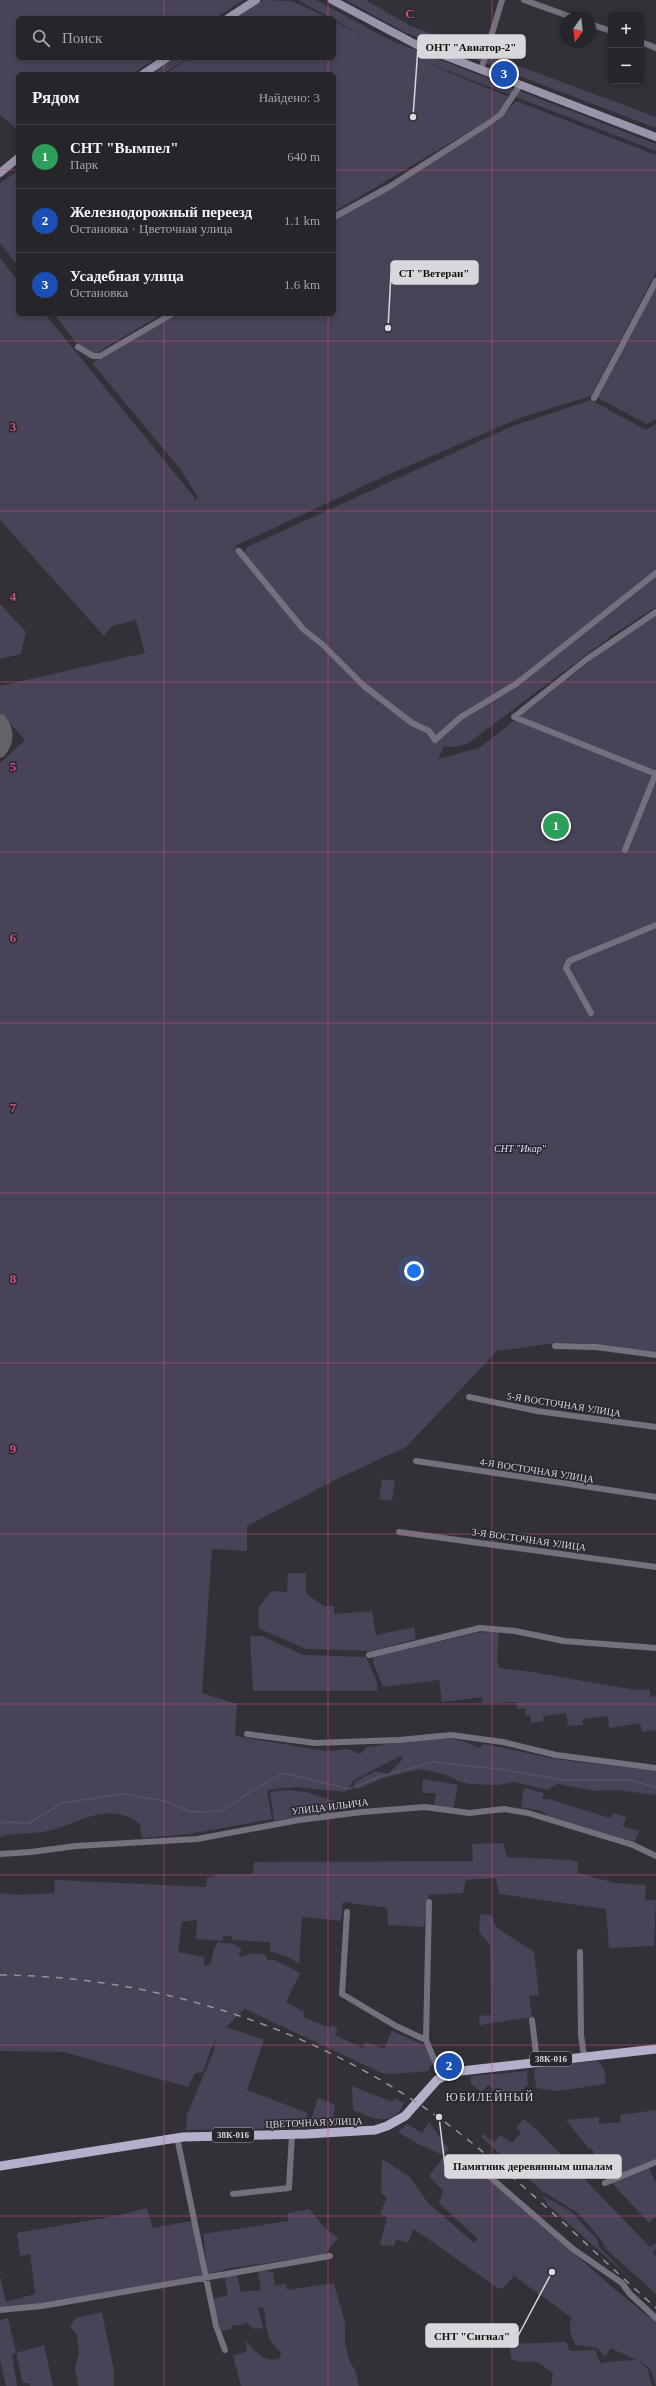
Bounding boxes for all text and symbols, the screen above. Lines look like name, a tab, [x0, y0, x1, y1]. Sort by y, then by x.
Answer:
text: C	[405, 6, 415, 21]
north arrow	[560, 12, 596, 48]
map controls	[608, 12, 644, 84]
button: +	[608, 12, 644, 48]
search box	[16, 16, 336, 60]
icon: search	[30, 27, 52, 49]
text: Поиск	[62, 30, 102, 46]
callout: ОНТ "Авиатор-2"	[418, 35, 525, 58]
text: ОНТ "Авиатор-2"	[426, 41, 516, 53]
button: −	[608, 48, 644, 84]
pin: 3	[491, 59, 517, 89]
text: Рядом	[32, 88, 80, 107]
text: Найдено: 3	[259, 90, 320, 105]
text: СНТ "Вымпел"	[70, 140, 179, 156]
text: 1	[42, 149, 48, 164]
text: 640 m	[287, 149, 320, 164]
text: Парк	[70, 157, 98, 172]
text: Железнодорожный переезд	[70, 204, 252, 220]
text: 2	[42, 213, 48, 228]
text: 1.1 km	[284, 213, 320, 228]
text: Остановка · Цветочная улица	[70, 221, 233, 236]
callout: СТ "Ветеран"	[391, 261, 478, 284]
text: СТ "Ветеран"	[399, 267, 469, 279]
text: Усадебная улица	[70, 268, 184, 284]
text: 3	[42, 277, 48, 292]
text: 1.6 km	[284, 277, 320, 292]
text: Остановка	[70, 285, 128, 300]
text: 3	[10, 419, 17, 434]
text: 4	[10, 589, 17, 604]
text: 5	[10, 759, 17, 774]
pin: 1	[543, 811, 569, 841]
text: 6	[10, 930, 17, 945]
text: 7	[10, 1100, 17, 1115]
park label: СНТ "Икар"	[494, 1143, 547, 1154]
your location	[404, 1261, 424, 1281]
text: 8	[10, 1271, 17, 1286]
street label: 5-Я ВОСТОЧНАЯ УЛИЦА	[506, 1390, 623, 1419]
text: 9	[10, 1441, 17, 1456]
street label: 4-Я ВОСТОЧНАЯ УЛИЦА	[479, 1456, 596, 1485]
street label: 3-Я ВОСТОЧНАЯ УЛИЦА	[471, 1526, 588, 1553]
street label: УЛИЦА ИЛЬИЧА	[291, 1796, 370, 1817]
pin: 2	[436, 2051, 462, 2081]
road number: 38К-016	[530, 2052, 572, 2066]
district label: ЮБИЛЕЙНЫЙ	[446, 2090, 534, 2104]
street label: ЦВЕТОЧНАЯ УЛИЦА	[265, 2115, 364, 2130]
road number: 38К-016	[212, 2128, 254, 2142]
callout: Памятник деревянным шпалам	[445, 2155, 621, 2178]
text: Памятник деревянным шпалам	[453, 2160, 613, 2172]
callout: СНТ "Сигнал"	[426, 2324, 518, 2347]
text: СНТ "Сигнал"	[434, 2330, 510, 2342]

